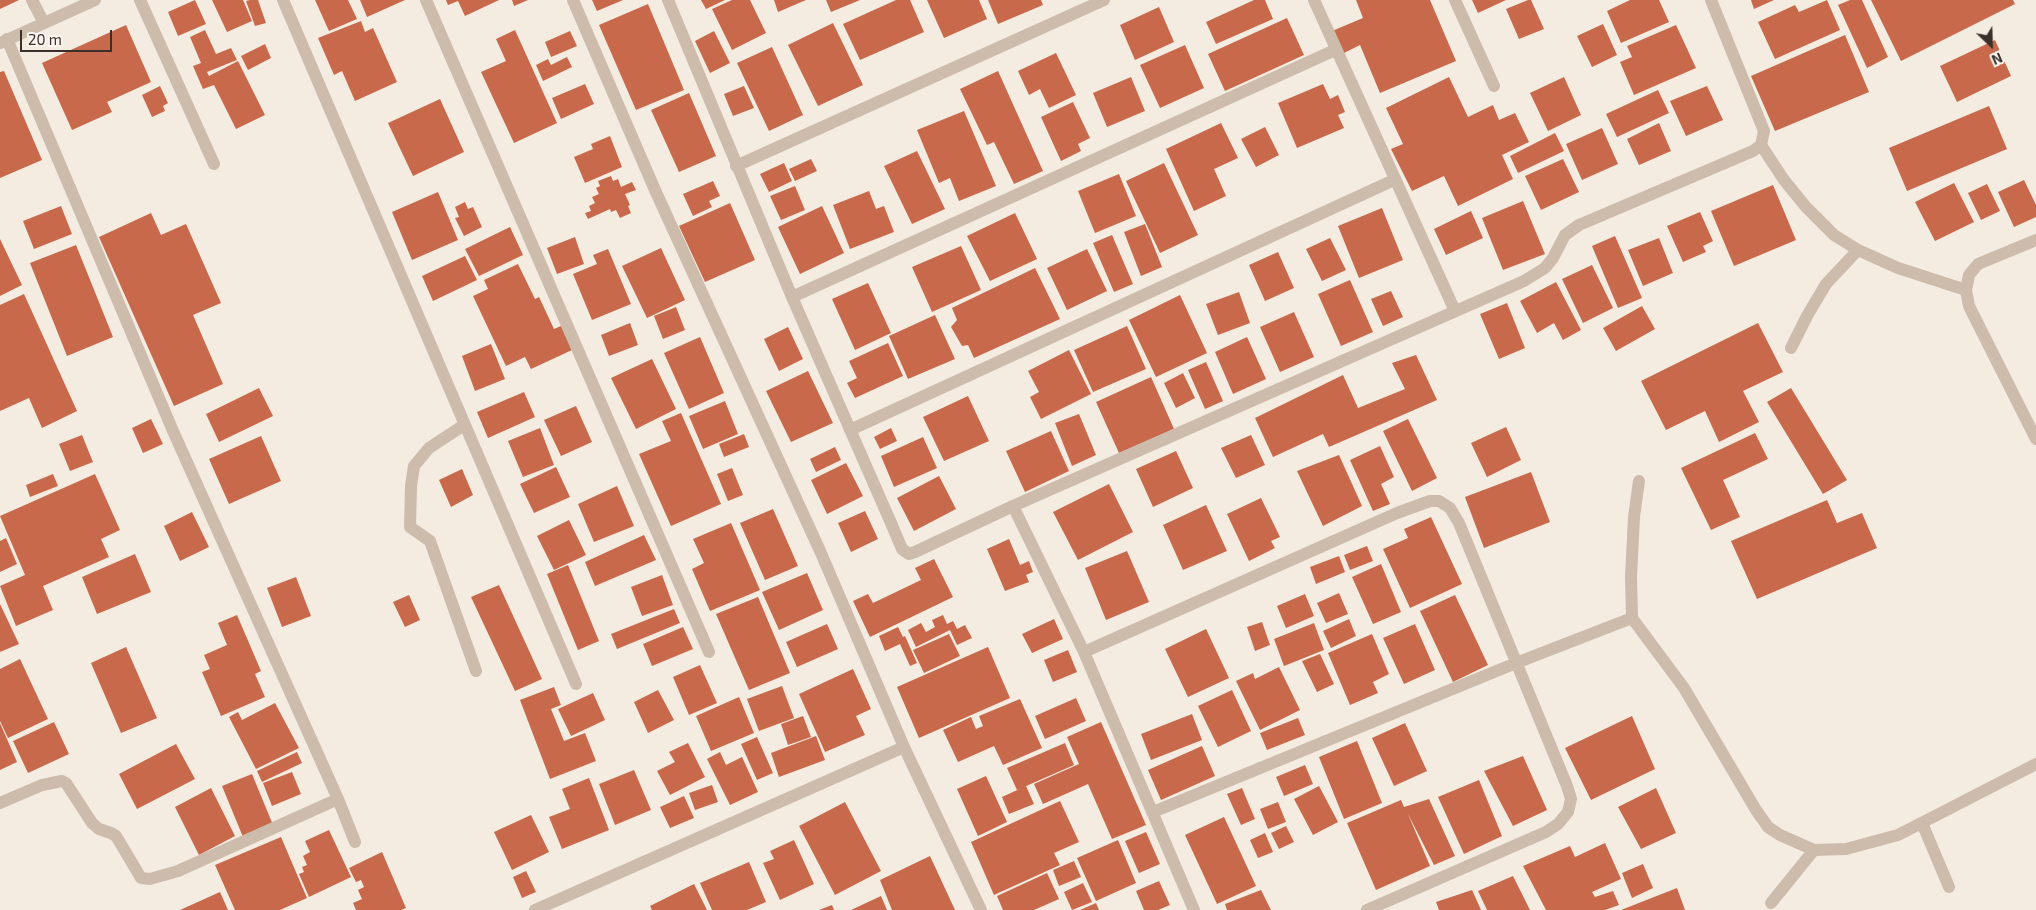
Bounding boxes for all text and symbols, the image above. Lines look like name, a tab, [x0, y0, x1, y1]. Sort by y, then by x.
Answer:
scale bar	[22, 20, 115, 52]
north arrow	[1966, 20, 2016, 70]
text: 20 m	[28, 30, 62, 48]
text: N	[1989, 49, 2005, 69]

